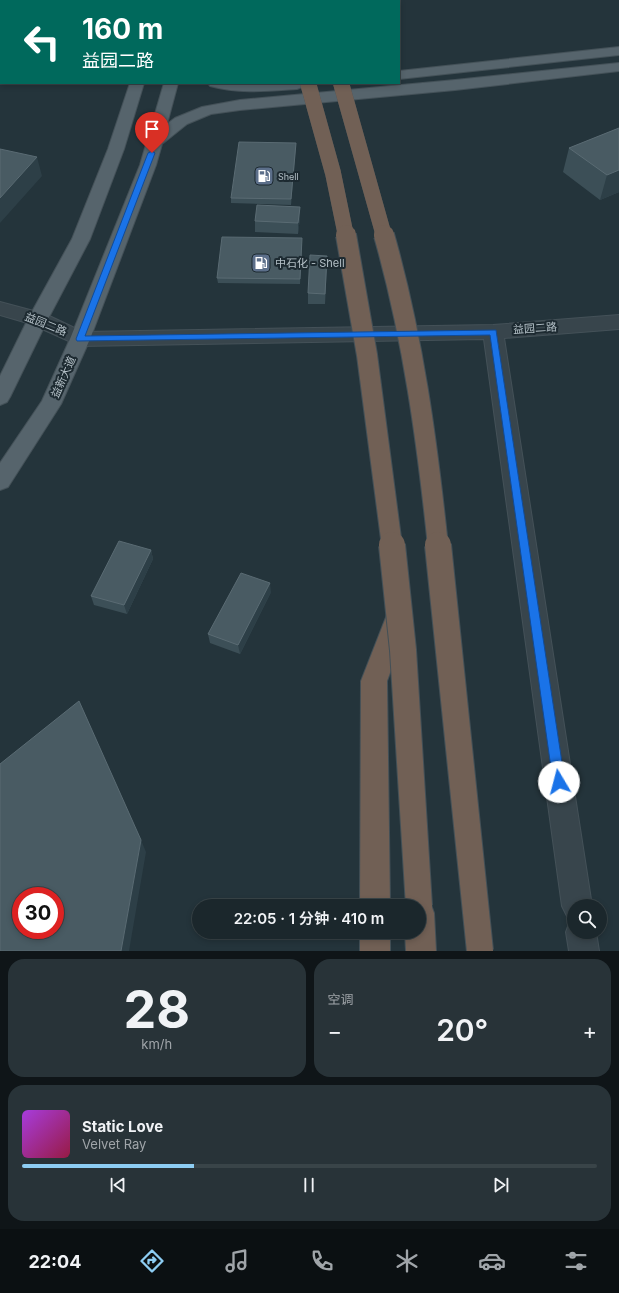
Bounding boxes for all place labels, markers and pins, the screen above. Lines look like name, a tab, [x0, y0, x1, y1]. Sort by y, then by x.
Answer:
pin	[135, 112, 169, 153]
fuel station icon: Shell	[253, 165, 275, 187]
place label: Shell	[278, 171, 299, 182]
fuel station icon: 中石化 - Shell	[250, 252, 272, 274]
place label: 中石化 - Shell	[275, 256, 345, 270]

